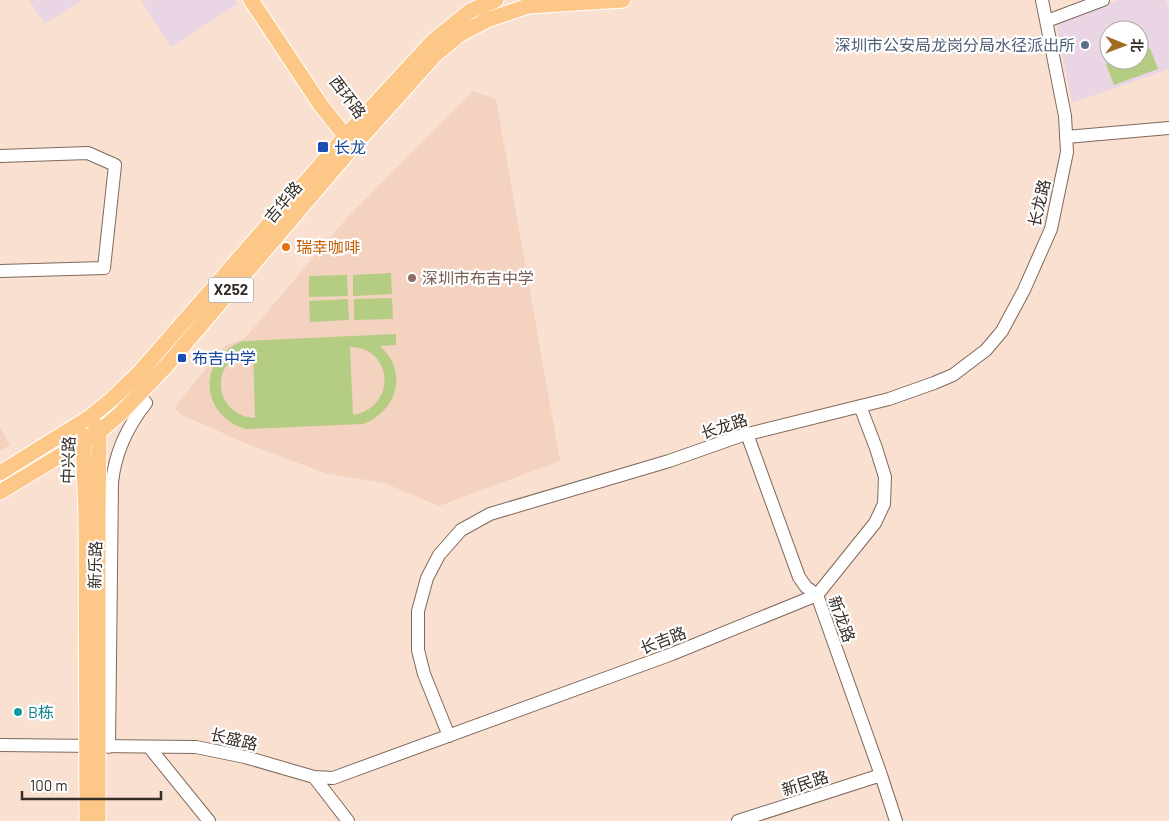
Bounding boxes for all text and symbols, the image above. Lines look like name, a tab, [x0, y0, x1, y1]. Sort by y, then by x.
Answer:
north arrow	[1099, 20, 1149, 70]
place label: 深圳市公安局龙岗分局水径派出所	[835, 35, 1075, 54]
text: 北	[1129, 38, 1146, 52]
marker: 深圳市公安局龙岗分局水径派出所	[1079, 39, 1091, 51]
street label: 西环路	[326, 72, 370, 122]
place label: 长龙	[334, 137, 366, 156]
marker: 长龙	[316, 140, 330, 154]
street label: 吉华路	[260, 177, 305, 226]
street label: 长龙路	[1024, 177, 1053, 228]
place label: 瑞幸咖啡	[296, 237, 360, 256]
marker: 瑞幸咖啡	[280, 241, 292, 253]
place label: 深圳市布吉中学	[422, 268, 534, 287]
marker: 深圳市布吉中学	[406, 272, 418, 284]
road number: X252	[208, 278, 254, 302]
place label: 布吉中学	[192, 348, 256, 367]
marker: 布吉中学	[176, 352, 188, 364]
street label: 长龙路	[698, 409, 750, 442]
street label: 中兴路	[57, 436, 78, 484]
street label: 新乐路	[85, 541, 104, 589]
street label: 新龙路	[825, 593, 860, 645]
street label: 长吉路	[637, 622, 689, 657]
place label: B栋	[28, 702, 54, 721]
marker: B栋	[12, 706, 24, 718]
street label: 长盛路	[209, 724, 260, 753]
street label: 新民路	[779, 766, 831, 799]
scale bar	[22, 768, 161, 800]
text: 100 m	[30, 776, 68, 794]

